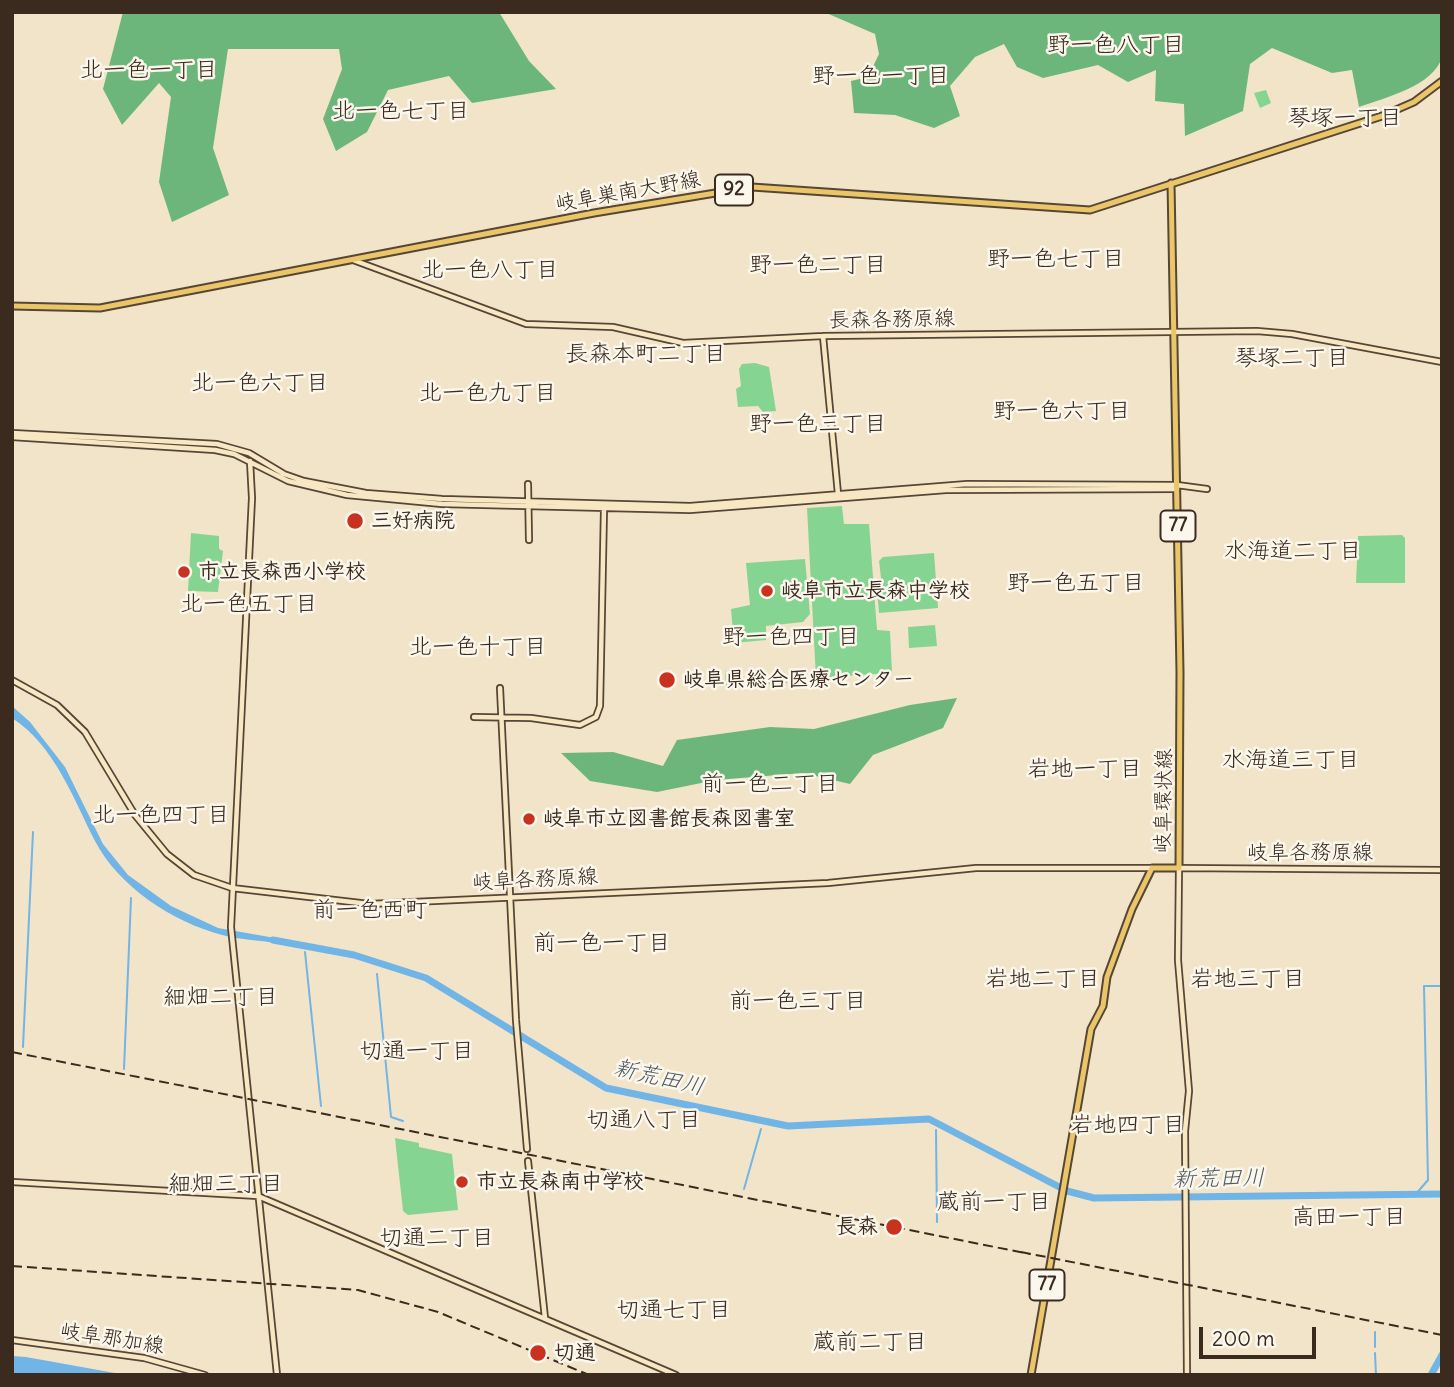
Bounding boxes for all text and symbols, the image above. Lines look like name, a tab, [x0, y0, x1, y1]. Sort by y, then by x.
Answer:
district label: 野一色八丁目	[1047, 31, 1185, 59]
district label: 北一色一丁目	[80, 56, 218, 84]
district label: 野一色一丁目	[812, 62, 950, 90]
district label: 北一色七丁目	[332, 97, 470, 125]
district label: 琴塚一丁目	[1288, 104, 1402, 132]
street label: 岐阜巣南大野線	[553, 167, 703, 217]
road number: 92	[715, 174, 753, 206]
district label: 野一色七丁目	[987, 245, 1125, 273]
district label: 野一色二丁目	[749, 251, 887, 279]
district label: 北一色八丁目	[421, 256, 559, 284]
street label: 長森各務原線	[829, 306, 955, 334]
district label: 長森本町二丁目	[566, 340, 726, 368]
district label: 琴塚二丁目	[1235, 344, 1349, 372]
district label: 北一色六丁目	[191, 369, 329, 397]
district label: 北一色九丁目	[419, 379, 557, 407]
district label: 野一色六丁目	[993, 397, 1131, 425]
district label: 野一色三丁目	[749, 410, 887, 438]
place label: 三好病院	[371, 508, 455, 534]
road number: 77	[1160, 510, 1196, 541]
marker: 三好病院	[345, 511, 365, 531]
district label: 水海道二丁目	[1224, 537, 1362, 565]
place label: 市立長森西小学校	[198, 559, 366, 585]
marker: 市立長森西小学校	[176, 564, 192, 580]
district label: 野一色五丁目	[1007, 569, 1145, 597]
place label: 岐阜市立長森中学校	[781, 578, 970, 604]
marker: 岐阜市立長森中学校	[759, 583, 775, 599]
district label: 北一色五丁目	[180, 590, 318, 618]
district label: 野一色四丁目	[722, 623, 860, 651]
district label: 北一色十丁目	[409, 633, 547, 661]
place label: 岐阜県総合医療センター	[683, 667, 914, 693]
marker: 岐阜県総合医療センター	[657, 670, 677, 690]
district label: 水海道三丁目	[1222, 746, 1360, 774]
street label: 岐阜環状線	[1150, 748, 1178, 854]
district label: 岩地一丁目	[1028, 755, 1142, 783]
district label: 前一色二丁目	[701, 770, 839, 798]
district label: 北一色四丁目	[92, 801, 230, 829]
place label: 岐阜市立図書館長森図書室	[543, 806, 795, 832]
marker: 岐阜市立図書館長森図書室	[521, 811, 537, 827]
street label: 岐阜各務原線	[1247, 840, 1373, 866]
street label: 岐阜各務原線	[471, 864, 599, 896]
district label: 前一色西町	[313, 896, 427, 924]
district label: 前一色一丁目	[533, 929, 671, 957]
district label: 岩地二丁目	[986, 965, 1100, 993]
district label: 岩地三丁目	[1191, 965, 1305, 993]
district label: 細畑二丁目	[164, 983, 278, 1011]
district label: 前一色三丁目	[729, 987, 867, 1015]
district label: 切通一丁目	[360, 1037, 474, 1065]
water label: 新荒田川	[611, 1054, 707, 1102]
district label: 切通八丁目	[587, 1106, 701, 1134]
district label: 岩地四丁目	[1071, 1111, 1185, 1139]
water label: 新荒田川	[1173, 1164, 1265, 1194]
place label: 市立長森南中学校	[476, 1169, 644, 1195]
district label: 細畑三丁目	[169, 1170, 283, 1198]
marker: 市立長森南中学校	[454, 1174, 470, 1190]
district label: 蔵前一丁目	[937, 1188, 1051, 1216]
district label: 高田一丁目	[1292, 1203, 1406, 1231]
place label: 長森	[836, 1214, 878, 1240]
marker: 長森	[884, 1217, 904, 1237]
district label: 切通二丁目	[380, 1224, 494, 1252]
road number: 77	[1030, 1270, 1064, 1301]
district label: 切通七丁目	[617, 1296, 731, 1324]
scale bar	[1202, 1314, 1319, 1358]
street label: 岐阜那加線	[58, 1318, 166, 1360]
text: 200 m	[1212, 1325, 1275, 1352]
district label: 蔵前二丁目	[813, 1328, 927, 1356]
place label: 切通	[554, 1340, 596, 1366]
marker: 切通	[528, 1343, 548, 1363]

